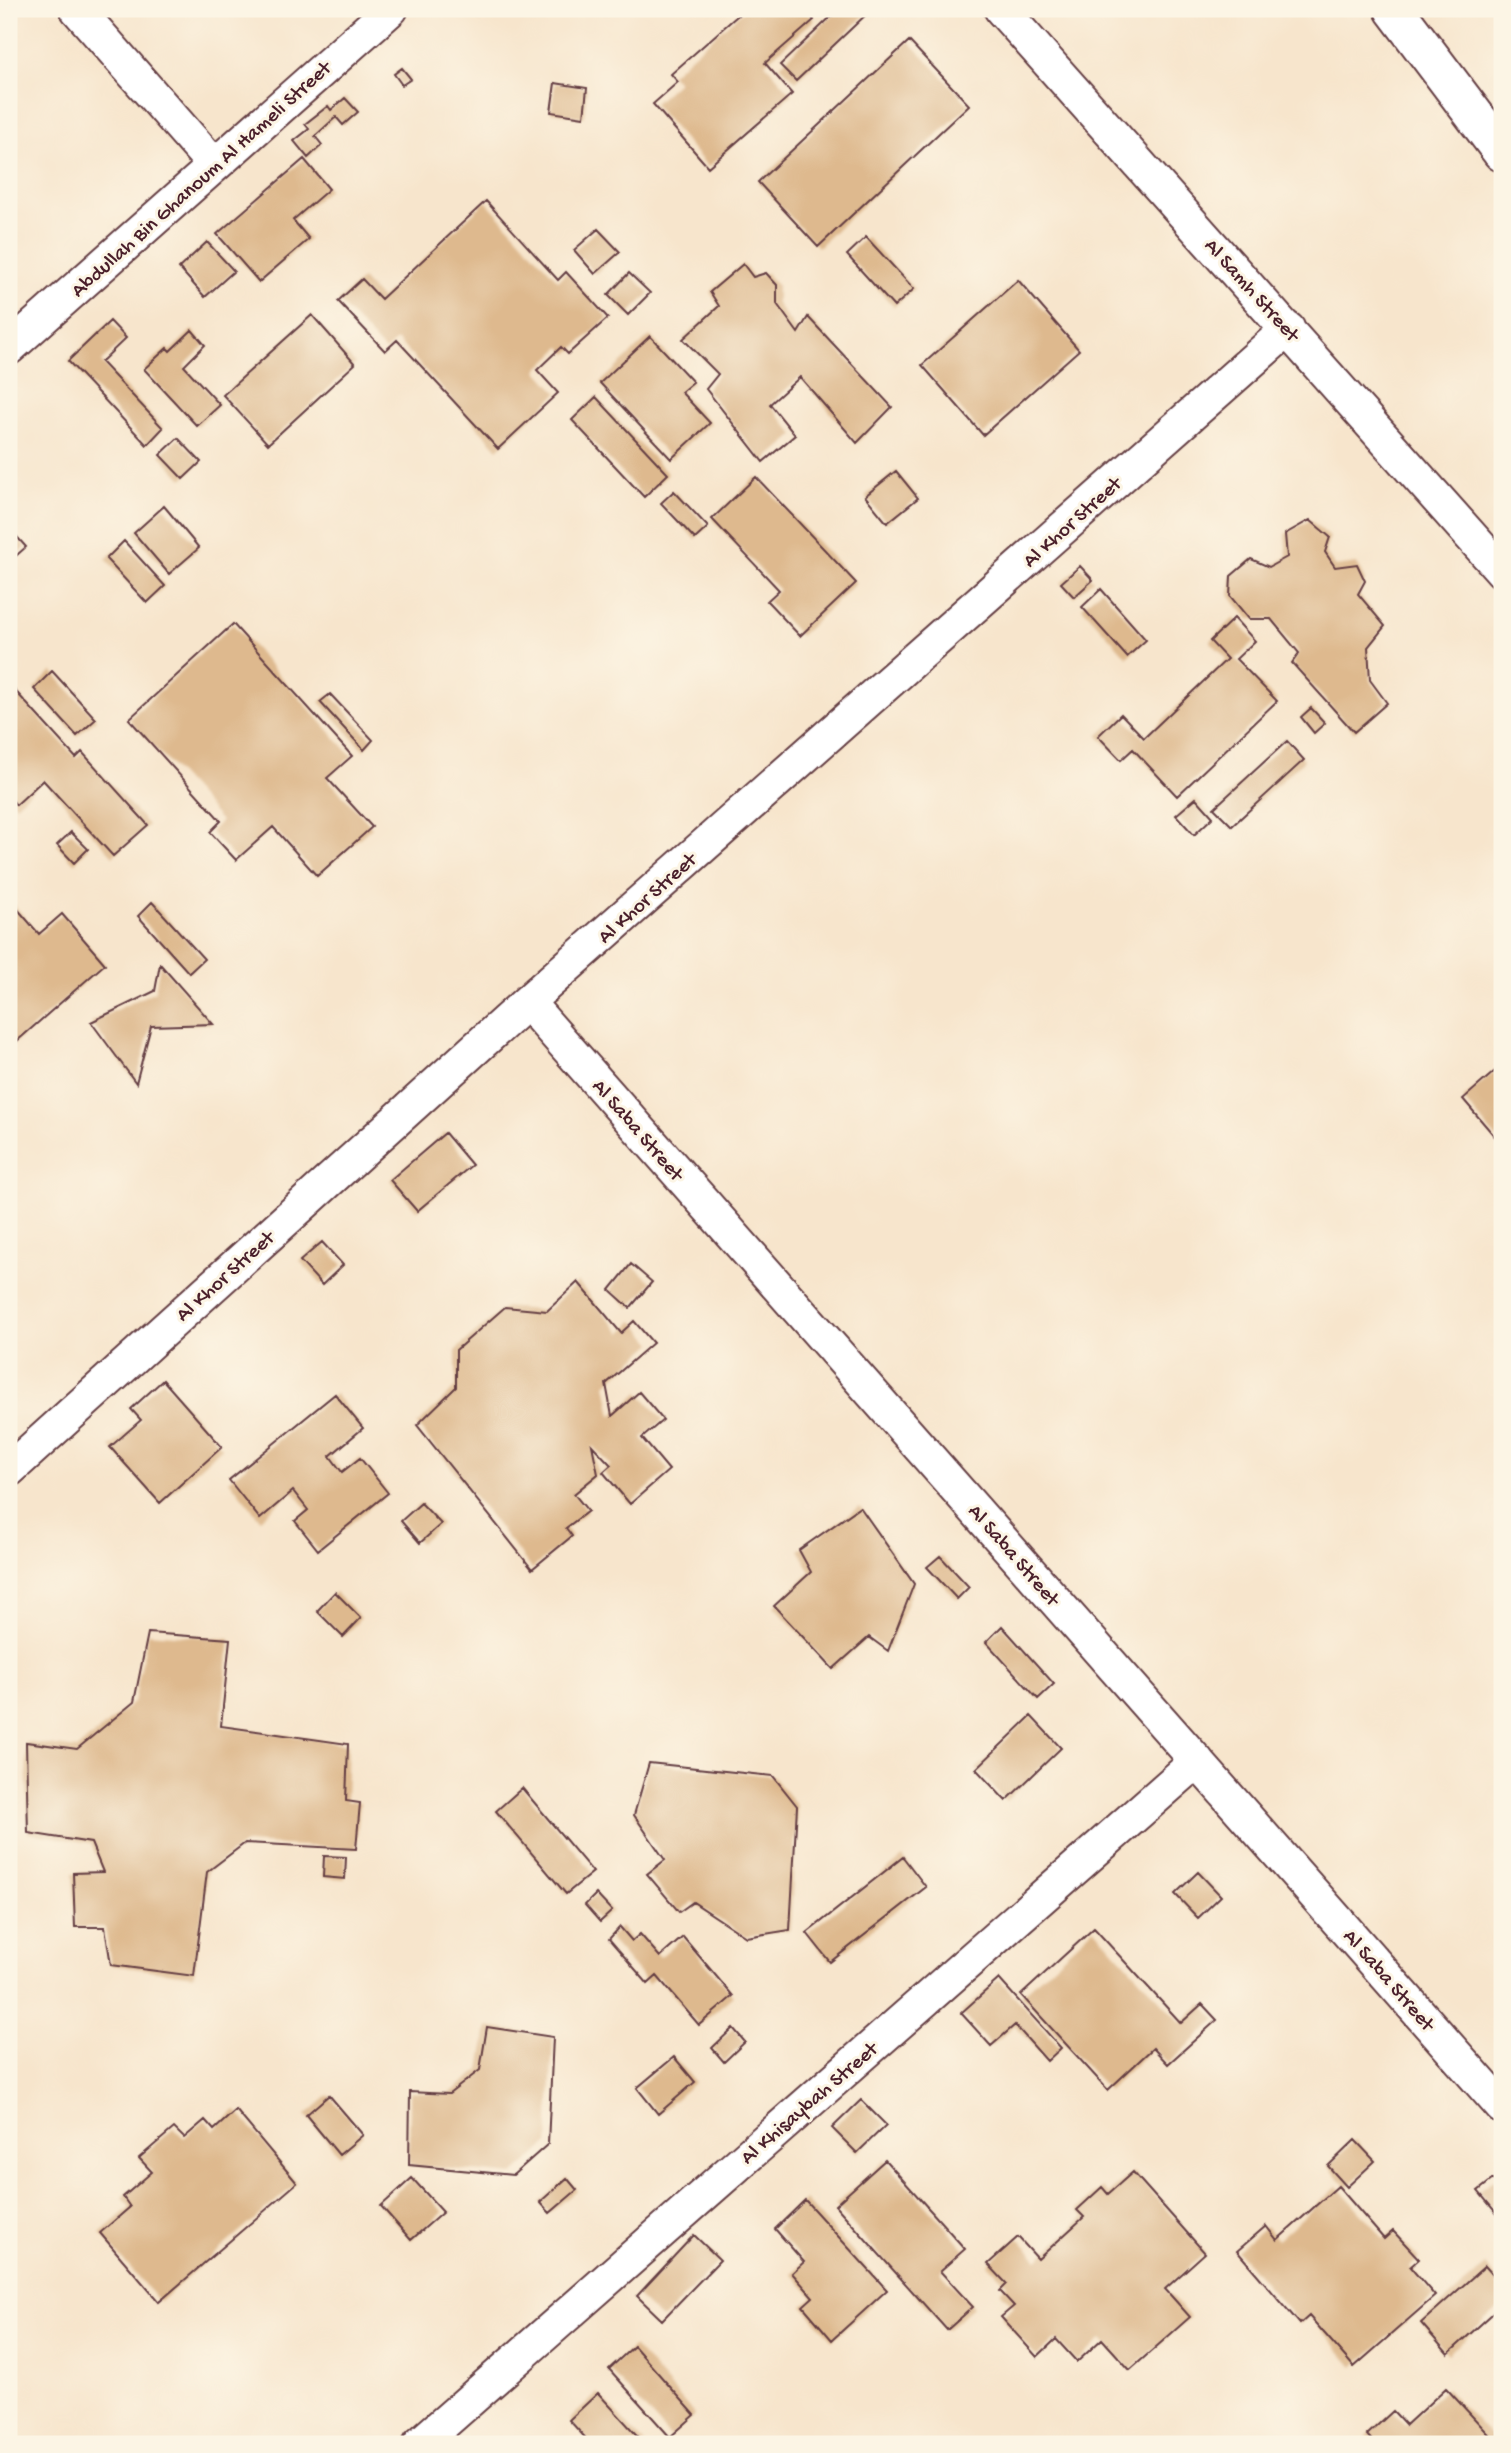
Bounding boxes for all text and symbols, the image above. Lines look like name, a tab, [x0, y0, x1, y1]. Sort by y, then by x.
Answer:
street label: Abdullah Bin Ghanoum Al Hameli Street	[67, 55, 339, 304]
street label: Al Samh Street	[1197, 234, 1305, 350]
street label: Al Khor Street	[1019, 471, 1130, 574]
street label: Al Khor Street	[594, 847, 705, 950]
street label: Al Saba Street	[585, 1075, 689, 1189]
street label: Al Khor Street	[172, 1225, 283, 1328]
street label: Al Saba Street	[961, 1500, 1065, 1614]
street label: Al Saba Street	[1336, 1925, 1440, 2039]
street label: Al Khisaybah Street	[736, 2037, 886, 2171]

